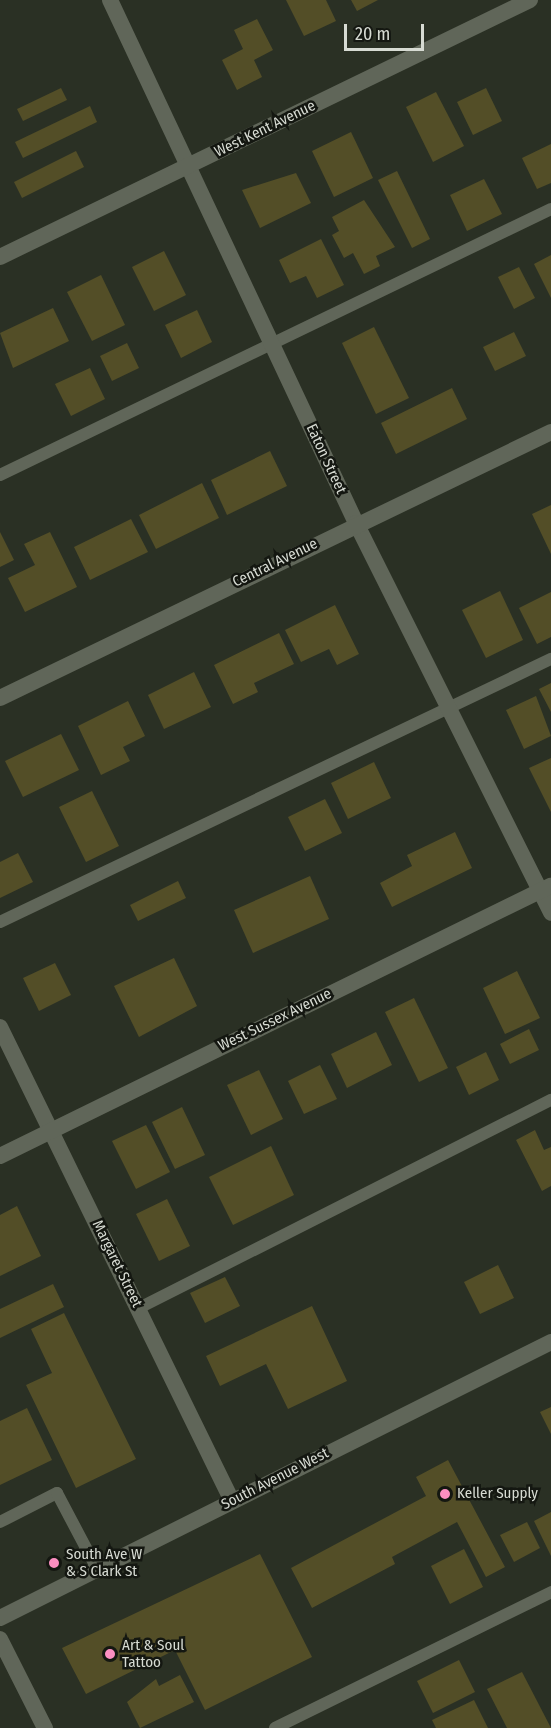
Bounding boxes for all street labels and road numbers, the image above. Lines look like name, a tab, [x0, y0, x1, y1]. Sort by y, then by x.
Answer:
street label: West Kent Avenue	[212, 97, 318, 161]
street label: Eaton Street	[302, 421, 350, 497]
street label: Central Avenue	[230, 535, 320, 591]
street label: West Sussex Avenue	[215, 985, 335, 1055]
street label: Margaret Street	[88, 1217, 146, 1311]
street label: South Avenue West	[218, 1444, 332, 1514]

